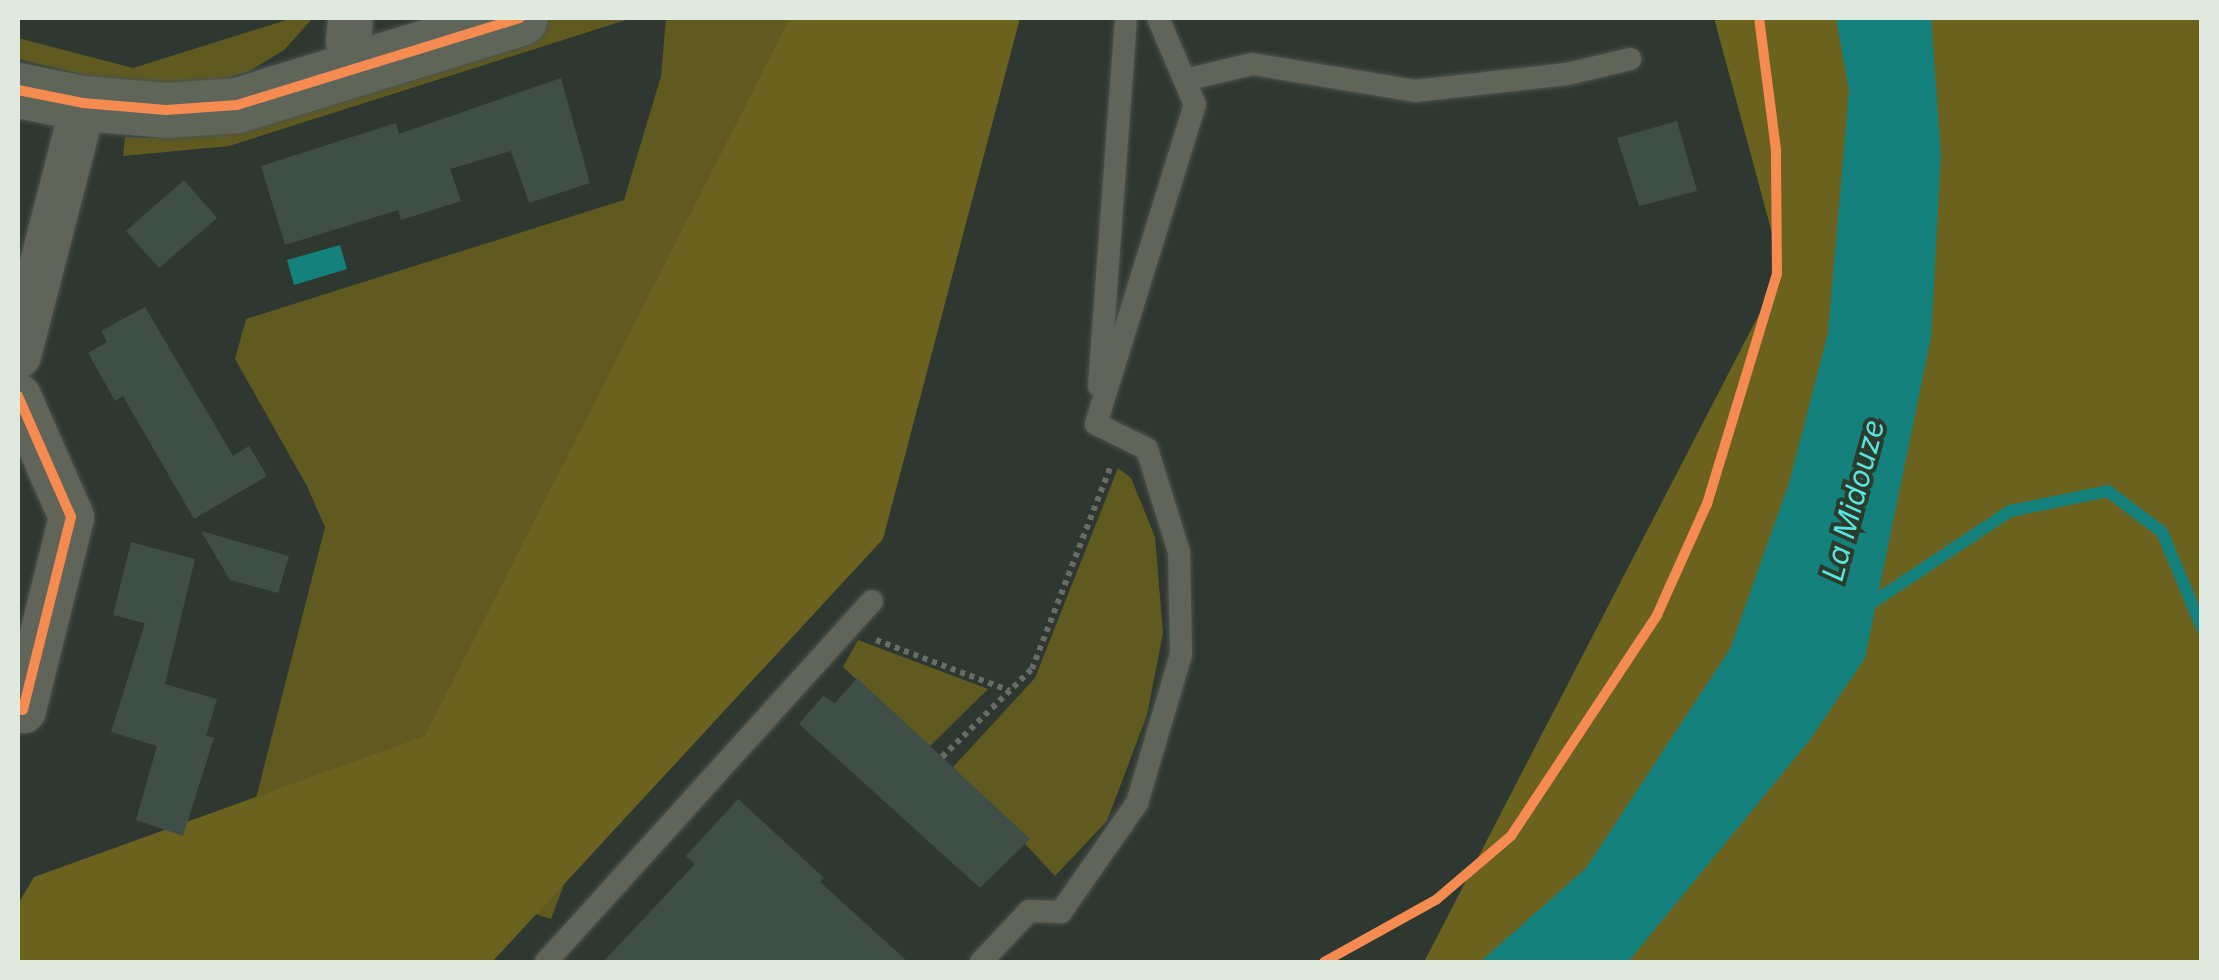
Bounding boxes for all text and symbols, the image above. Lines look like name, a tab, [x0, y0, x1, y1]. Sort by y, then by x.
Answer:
water label: La Midouze	[1814, 415, 1892, 585]

